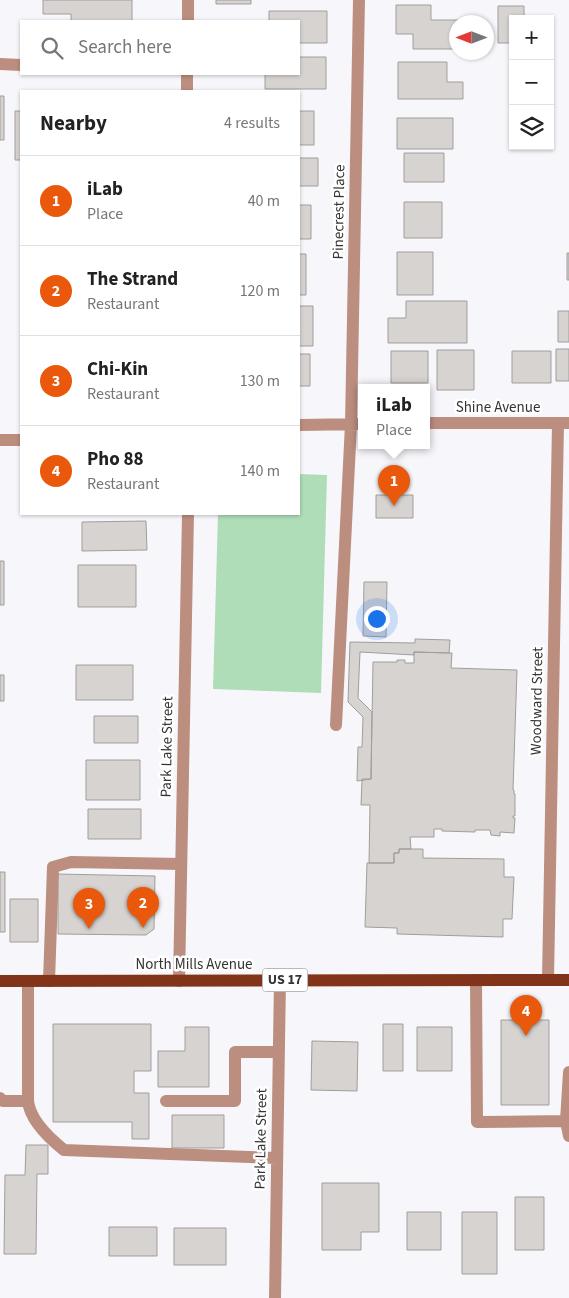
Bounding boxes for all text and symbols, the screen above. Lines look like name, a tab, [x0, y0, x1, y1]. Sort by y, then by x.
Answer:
north arrow	[449, 15, 494, 60]
map controls	[509, 15, 554, 150]
button: +	[509, 15, 554, 60]
search box	[20, 20, 300, 75]
icon: search	[38, 34, 66, 62]
text: Search here	[78, 34, 172, 61]
button: −	[509, 60, 554, 105]
button: layers	[509, 105, 554, 150]
text: Nearby	[40, 108, 107, 138]
text: 4 results	[224, 112, 280, 134]
street label: Pinecrest Place	[328, 164, 350, 260]
text: iLab	[87, 176, 123, 203]
text: 1	[52, 190, 60, 212]
text: 40 m	[248, 190, 280, 212]
text: Place	[87, 203, 123, 225]
text: The Strand	[87, 266, 178, 293]
text: 2	[52, 280, 60, 302]
text: 120 m	[240, 280, 280, 302]
text: Restaurant	[87, 293, 160, 315]
text: Chi-Kin	[87, 356, 148, 383]
text: 3	[52, 370, 60, 392]
text: 130 m	[240, 370, 280, 392]
text: Restaurant	[87, 383, 160, 405]
popup	[358, 384, 430, 449]
text: iLab	[376, 392, 412, 419]
street label: Shine Avenue	[456, 397, 540, 418]
text: Place	[376, 419, 412, 441]
text: Pho 88	[87, 446, 144, 473]
text: 4	[52, 460, 60, 482]
text: 140 m	[240, 460, 280, 482]
pin: 1	[378, 465, 410, 506]
text: Restaurant	[87, 473, 160, 495]
your location	[364, 606, 390, 632]
street label: Woodward Street	[526, 647, 548, 755]
street label: Park Lake Street	[156, 696, 178, 798]
pin: 2	[127, 887, 159, 928]
pin: 3	[73, 888, 105, 929]
street label: North Mills Avenue	[135, 954, 253, 975]
road number: US 17	[262, 968, 308, 992]
pin: 4	[510, 995, 542, 1036]
street label: Park Lake Street	[250, 1088, 272, 1190]

